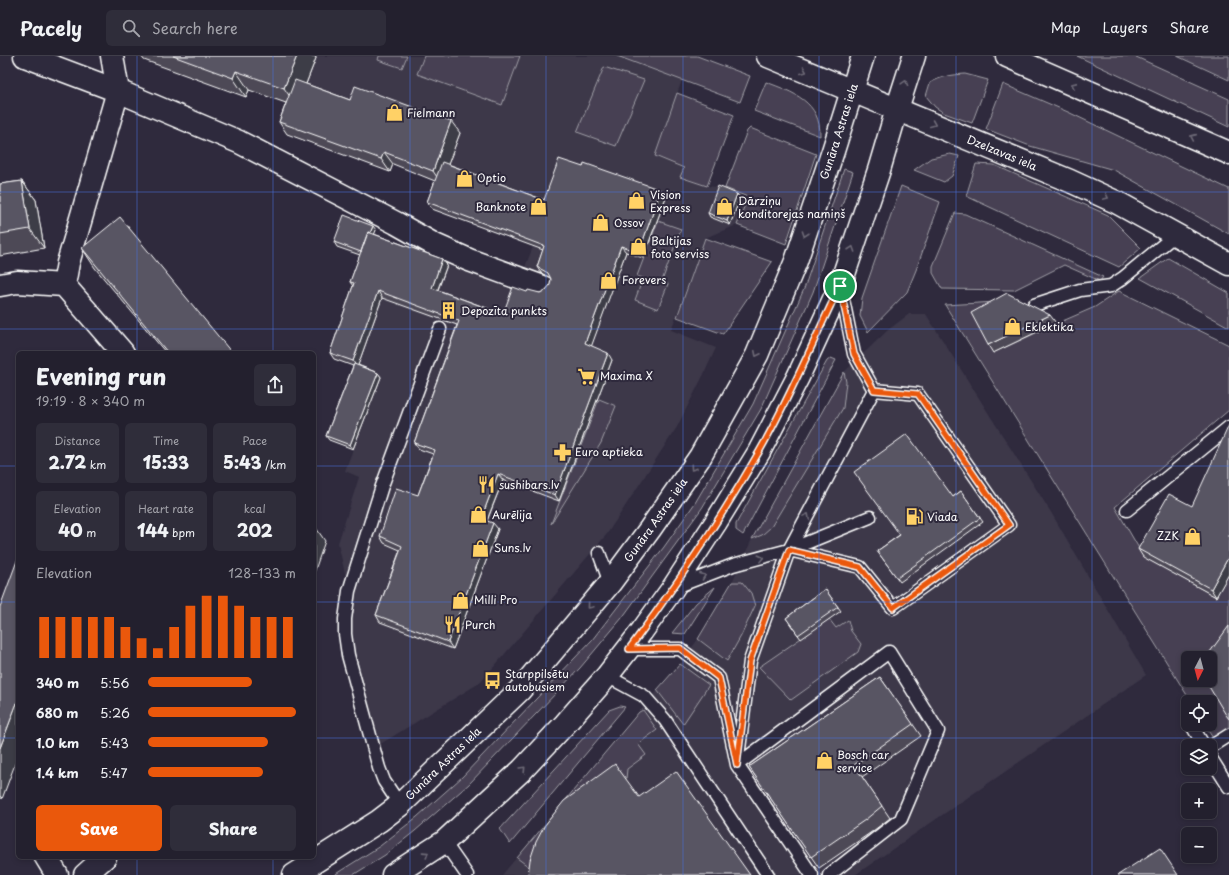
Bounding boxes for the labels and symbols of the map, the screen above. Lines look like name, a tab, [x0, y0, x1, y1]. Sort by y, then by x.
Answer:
one-way arrow	[800, 66, 807, 74]
one-way arrow	[900, 79, 909, 86]
street label: Gunāra Astras iela	[815, 81, 862, 182]
one-way arrow	[1071, 82, 1078, 90]
shop icon: Fielmann	[384, 103, 404, 123]
place label: Fielmann	[407, 104, 455, 121]
one-way arrow	[929, 120, 936, 128]
street label: Dzelzavas iela	[964, 130, 1040, 175]
one-way arrow	[1190, 134, 1197, 142]
shop icon: Optio	[454, 168, 474, 188]
place label: Optio	[477, 169, 506, 186]
place label: Vision Express	[650, 186, 690, 216]
shop icon: Vision Express	[627, 191, 647, 211]
place label: Dārziņu konditorejas namiņš	[738, 192, 845, 222]
one-way arrow	[1101, 192, 1109, 200]
shop icon: Banknote	[529, 197, 549, 217]
shop icon: Dārziņu konditorejas namiņš	[715, 197, 735, 217]
place label: Banknote	[476, 198, 526, 215]
shop icon: Ossov	[591, 213, 611, 233]
place label: Ossov	[614, 214, 644, 231]
one-way arrow	[801, 230, 810, 237]
place label: Baltijas foto serviss	[651, 232, 709, 262]
shop icon: Baltijas foto serviss	[628, 237, 648, 257]
one-way arrow	[848, 245, 856, 252]
pin	[823, 269, 857, 303]
shop icon: Forevers	[599, 270, 619, 290]
place label: Forevers	[622, 271, 666, 288]
building icon: Depozīta punkts	[438, 301, 458, 321]
place label: Depozīta punkts	[461, 302, 547, 319]
shop icon: Eklektika	[1002, 317, 1022, 337]
place label: Eklektika	[1025, 318, 1074, 335]
one-way arrow	[754, 350, 762, 358]
supermarket icon: Maxima X	[577, 366, 597, 386]
place label: Maxima X	[600, 367, 654, 384]
pharmacy icon: Euro aptieka	[552, 442, 572, 462]
place label: Euro aptieka	[575, 443, 643, 460]
one-way arrow	[691, 463, 698, 470]
street label: Gunāra Astras iela	[619, 474, 691, 565]
restaurant icon: sushibars.lv	[476, 475, 496, 495]
place label: sushibars.lv	[499, 476, 560, 493]
shop icon: Aurēlija	[469, 505, 489, 525]
place label: Aurēlija	[492, 506, 532, 523]
fuel station icon: Viada	[904, 507, 924, 527]
place label: Viada	[927, 508, 958, 525]
one-way arrow	[802, 513, 810, 520]
shop icon: ZZK	[1182, 526, 1202, 546]
place label: ZZK	[1157, 527, 1179, 544]
shop icon: Suns.lv	[471, 538, 491, 558]
place label: Suns.lv	[494, 539, 531, 556]
one-way arrow	[758, 554, 764, 562]
one-way arrow	[700, 573, 707, 581]
shop icon: Milli Pro	[451, 590, 471, 610]
place label: Milli Pro	[474, 591, 517, 608]
one-way arrow	[588, 601, 595, 608]
restaurant icon: Purch	[442, 615, 462, 635]
place label: Purch	[465, 616, 495, 633]
north arrow	[1181, 651, 1217, 687]
place label: Starppilsētu autobusiem	[505, 665, 569, 695]
bus stop icon: Starppilsētu autobusiem	[482, 670, 502, 690]
street label: Gunāra Astras iela	[401, 722, 485, 804]
place label: Bosch car service	[837, 746, 889, 776]
shop icon: Bosch car service	[814, 751, 834, 771]
one-way arrow	[518, 766, 526, 774]
one-way arrow	[421, 852, 428, 859]

